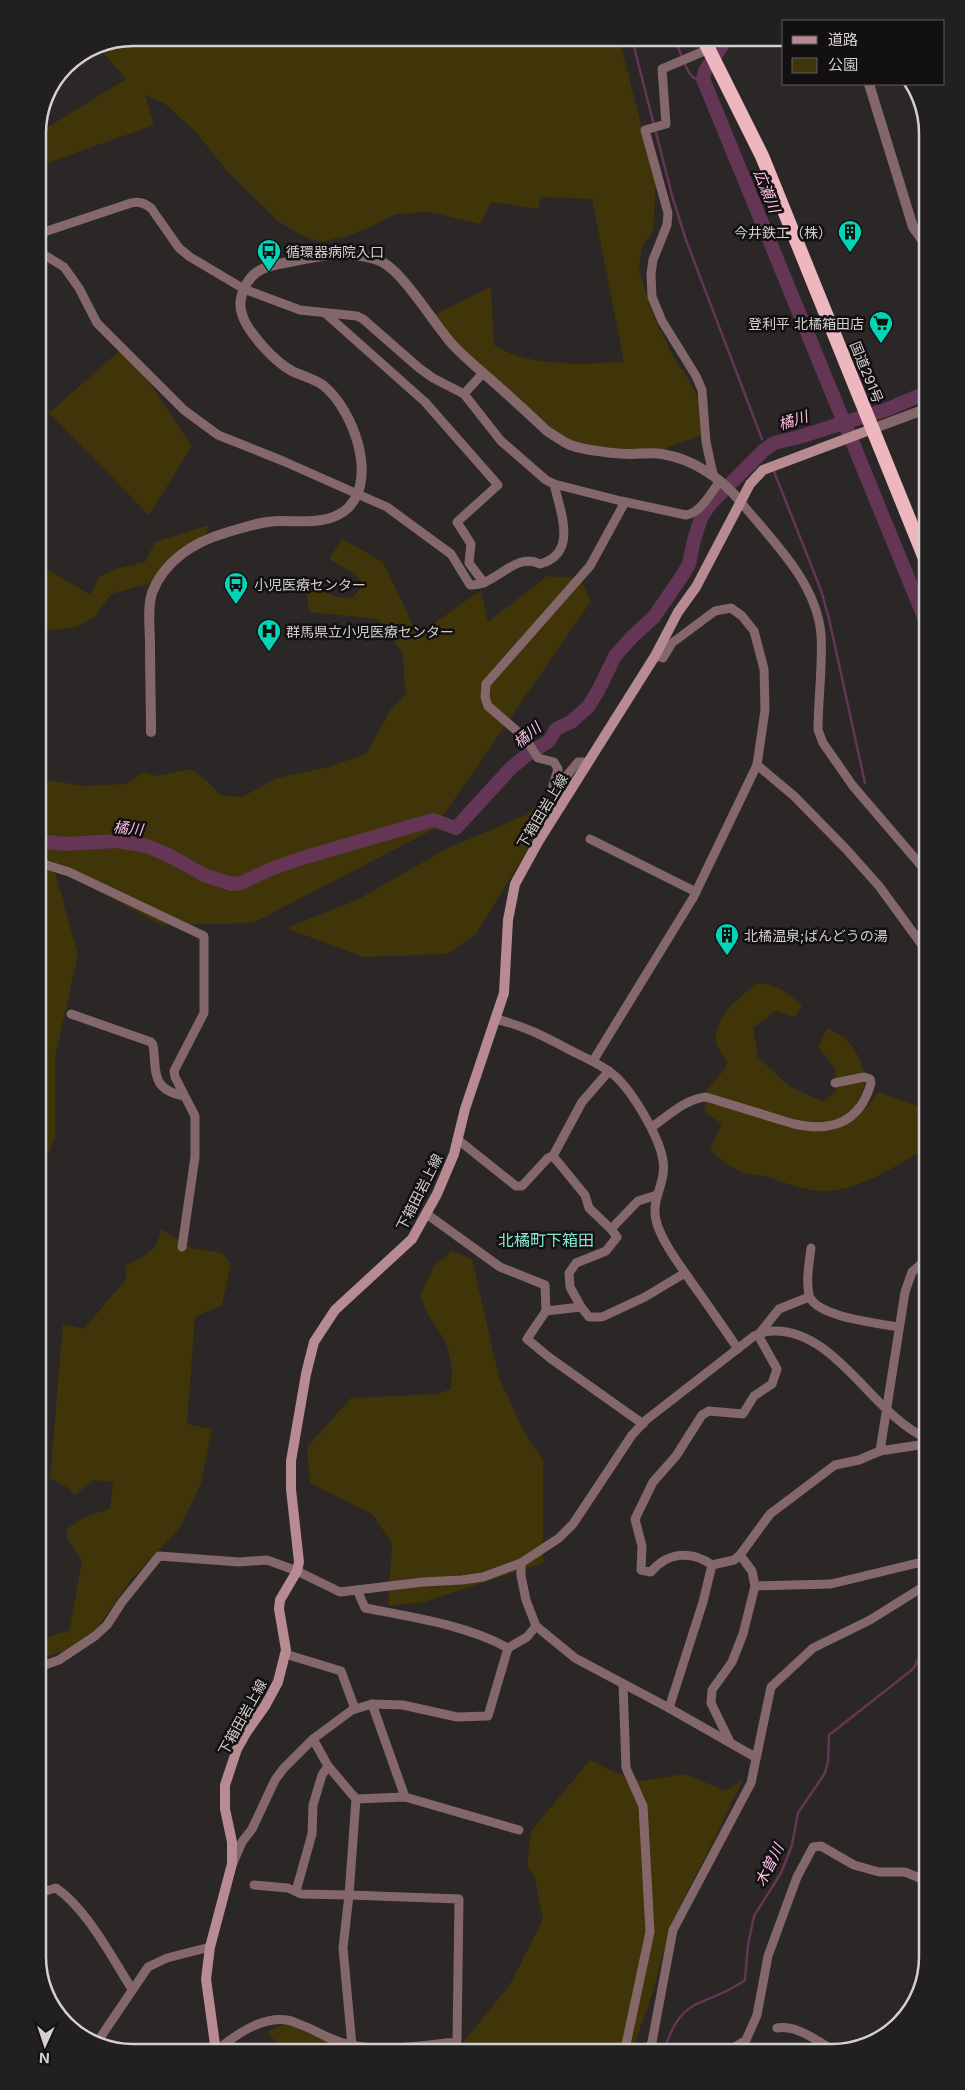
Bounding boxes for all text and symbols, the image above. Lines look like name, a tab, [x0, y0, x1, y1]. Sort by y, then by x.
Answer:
legend	[782, 20, 945, 85]
text: 道路	[828, 30, 858, 49]
text: 公園	[828, 55, 858, 74]
water label: 広瀬川	[750, 167, 785, 217]
building icon: 今井鉄工（株）	[837, 219, 863, 253]
place label: 今井鉄工（株）	[734, 224, 832, 241]
bus stop icon: 循環器病院入口	[256, 238, 282, 272]
place label: 循環器病院入口	[286, 243, 384, 260]
supermarket icon: 登利平 北橘箱田店	[868, 310, 894, 344]
place label: 登利平 北橘箱田店	[748, 315, 864, 332]
street label: 国道291号	[847, 339, 887, 405]
water label: 橘川	[776, 406, 812, 433]
bus stop icon: 小児医療センター	[223, 571, 249, 605]
place label: 小児医療センター	[254, 576, 366, 593]
hospital icon: 群馬県立小児医療センター	[256, 618, 282, 652]
place label: 群馬県立小児医療センター	[286, 623, 454, 640]
water label: 橘川	[509, 717, 546, 752]
street label: 下箱田岩上線	[513, 771, 571, 851]
water label: 橘川	[112, 817, 146, 839]
building icon: 北橘温泉;ばんどうの湯	[714, 922, 740, 956]
place label: 北橘温泉;ばんどうの湯	[744, 927, 888, 944]
street label: 下箱田岩上線	[392, 1151, 446, 1233]
district label: 北橘町下箱田	[498, 1230, 594, 1250]
street label: 下箱田岩上線	[214, 1676, 270, 1758]
water label: 木曽川	[750, 1839, 789, 1889]
north arrow	[20, 2020, 70, 2070]
text: N	[39, 2050, 50, 2067]

